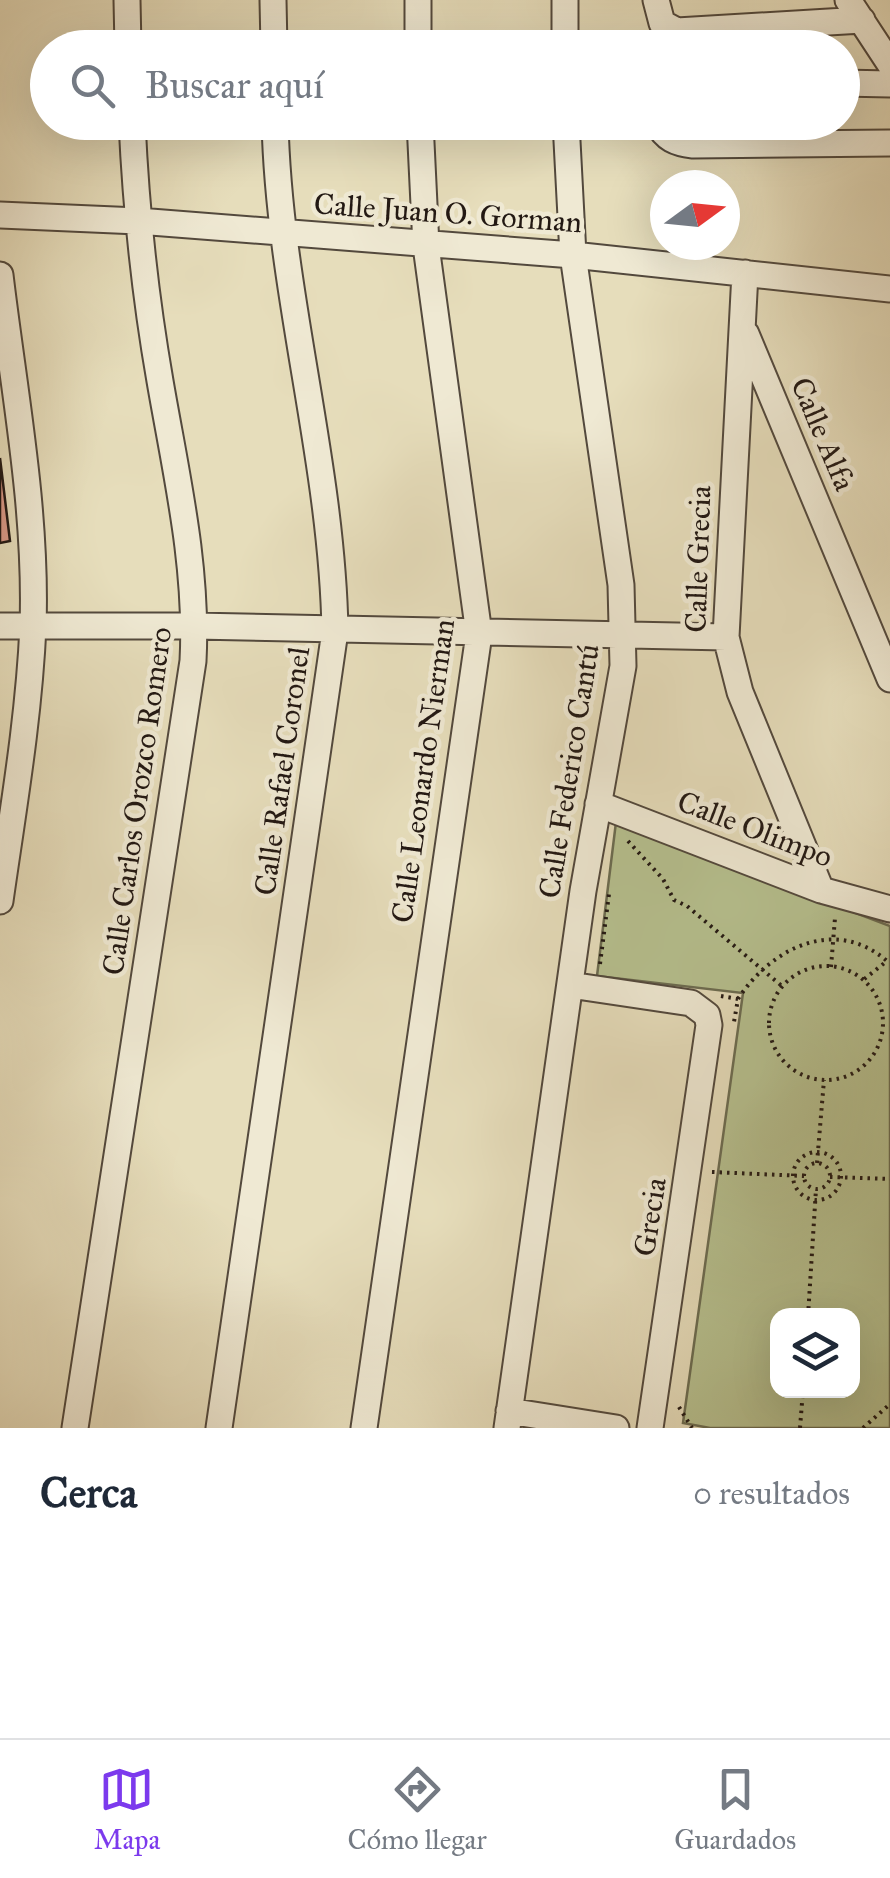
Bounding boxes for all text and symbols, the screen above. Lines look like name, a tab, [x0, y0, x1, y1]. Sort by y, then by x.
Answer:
search box	[30, 30, 860, 140]
icon: search	[65, 58, 120, 113]
text: Buscar aquí	[145, 62, 324, 108]
north arrow	[650, 170, 740, 260]
street label: Calle Juan O. Gorman	[313, 186, 583, 240]
street label: Calle Alfa	[783, 372, 863, 496]
street label: Calle Grecia	[677, 484, 719, 633]
street label: Calle Leonardo Nierman	[384, 617, 462, 925]
street label: Calle Carlos Orozco Romero	[95, 625, 179, 977]
street label: Calle Federico Cantú	[531, 641, 607, 901]
street label: Calle Rafael Coronel	[247, 643, 317, 898]
street label: Calle Olimpo	[672, 783, 838, 875]
street label: Grecia	[626, 1175, 674, 1259]
map controls	[770, 1308, 860, 1398]
button: layers	[770, 1308, 860, 1398]
text: Cerca	[40, 1467, 137, 1519]
text: 0 resultados	[693, 1474, 850, 1513]
tab: Mapa	[94, 1762, 160, 1857]
tab: Cómo llegar	[348, 1762, 487, 1857]
tab: Guardados	[674, 1762, 796, 1857]

